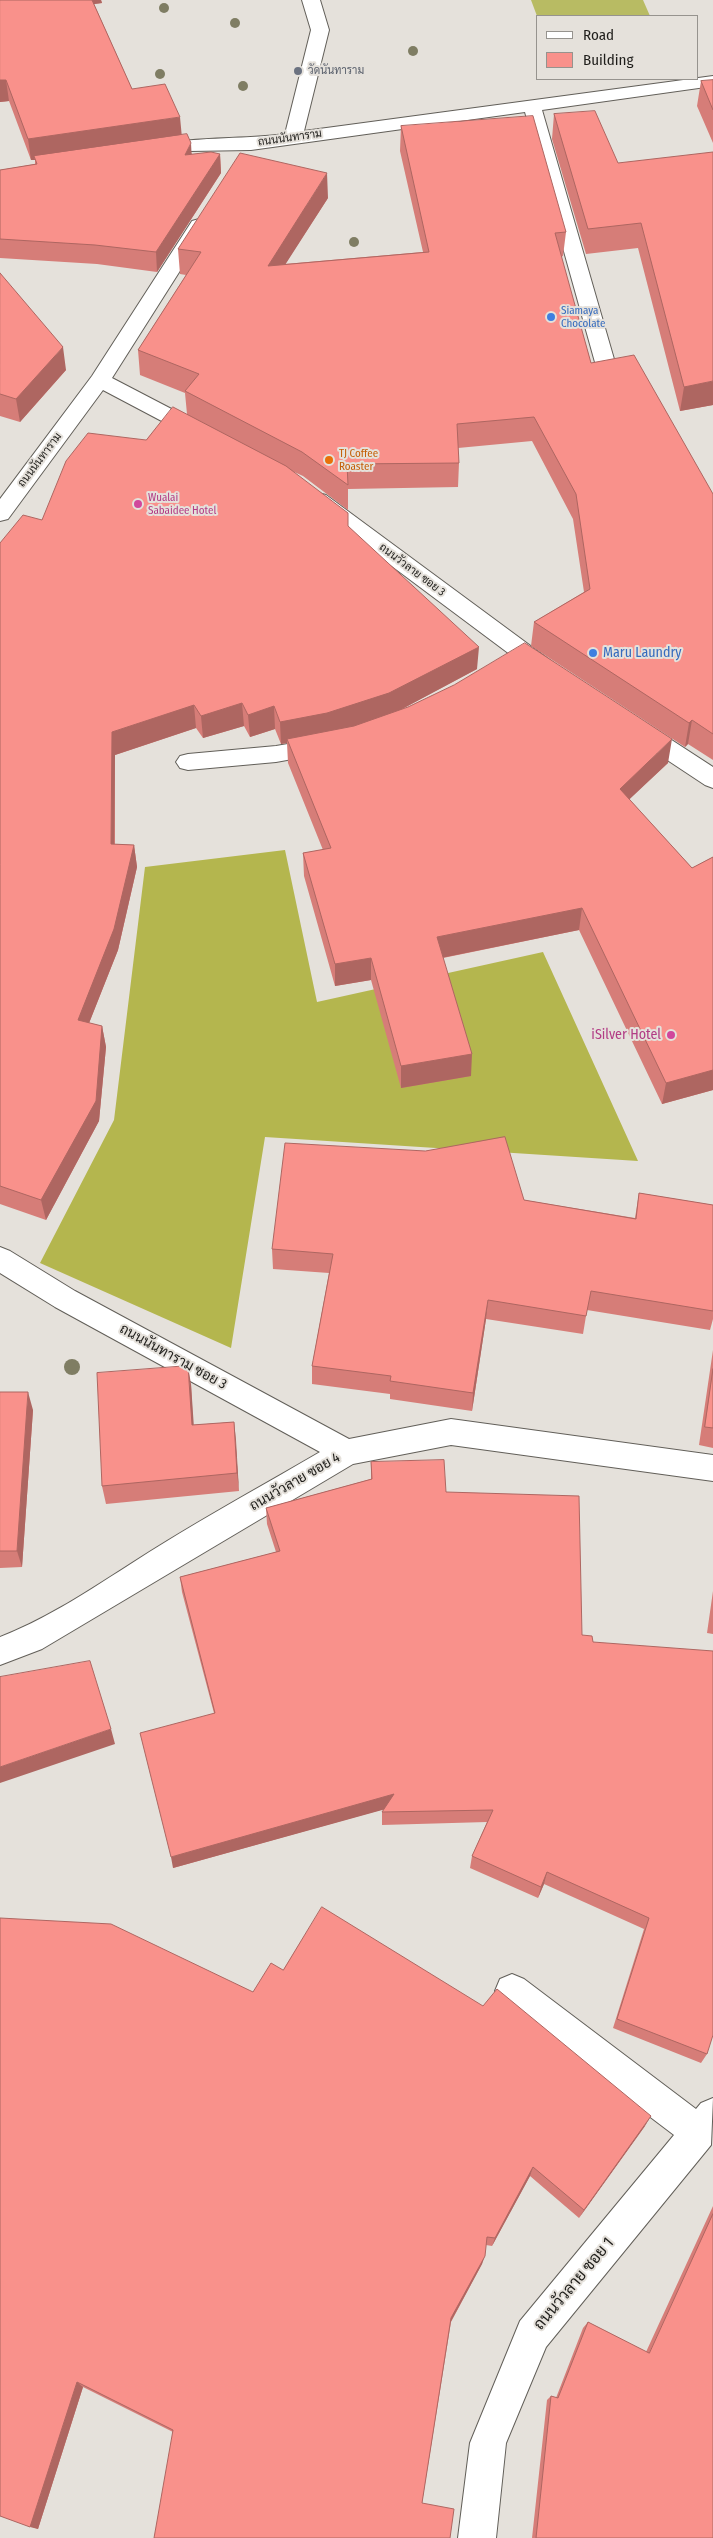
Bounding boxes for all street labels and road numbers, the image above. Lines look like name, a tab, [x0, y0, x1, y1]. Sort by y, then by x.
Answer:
street label: ถนนนันทาราม	[257, 127, 323, 149]
street label: ถนนนันทาราม	[15, 430, 65, 490]
street label: ถนนวัวลาย ซอย 3	[376, 541, 448, 599]
street label: ถนนนันทาราม ซอย 3	[117, 1321, 229, 1393]
street label: ถนนวัวลาย ซอย 4	[247, 1449, 343, 1515]
street label: ถนนวัวลาย ซอย 1	[530, 2234, 618, 2334]

